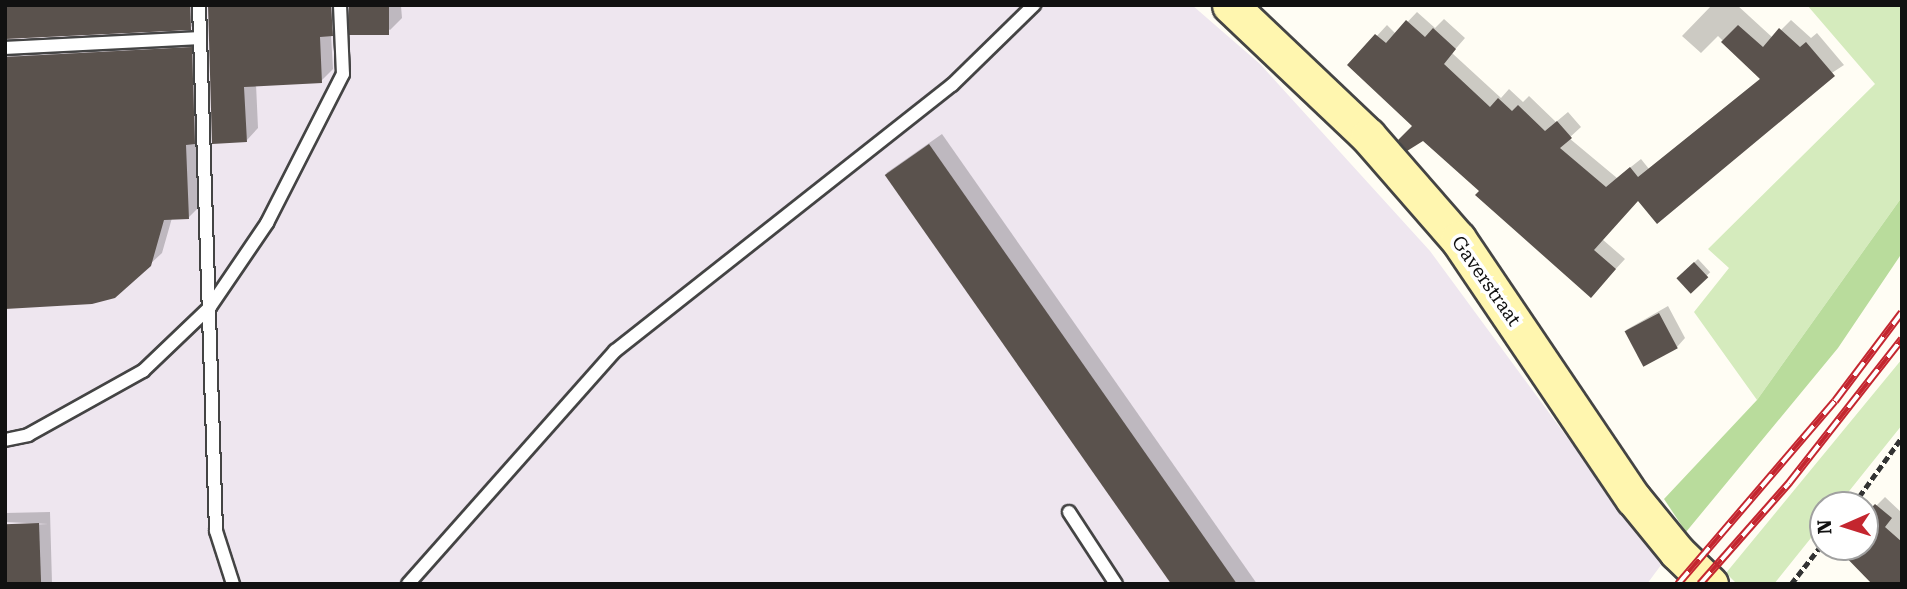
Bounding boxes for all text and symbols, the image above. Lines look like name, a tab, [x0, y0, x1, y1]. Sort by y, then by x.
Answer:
street label: Gaverstraat	[1447, 232, 1525, 330]
north arrow	[1809, 491, 1879, 561]
text: N	[1813, 519, 1836, 535]

